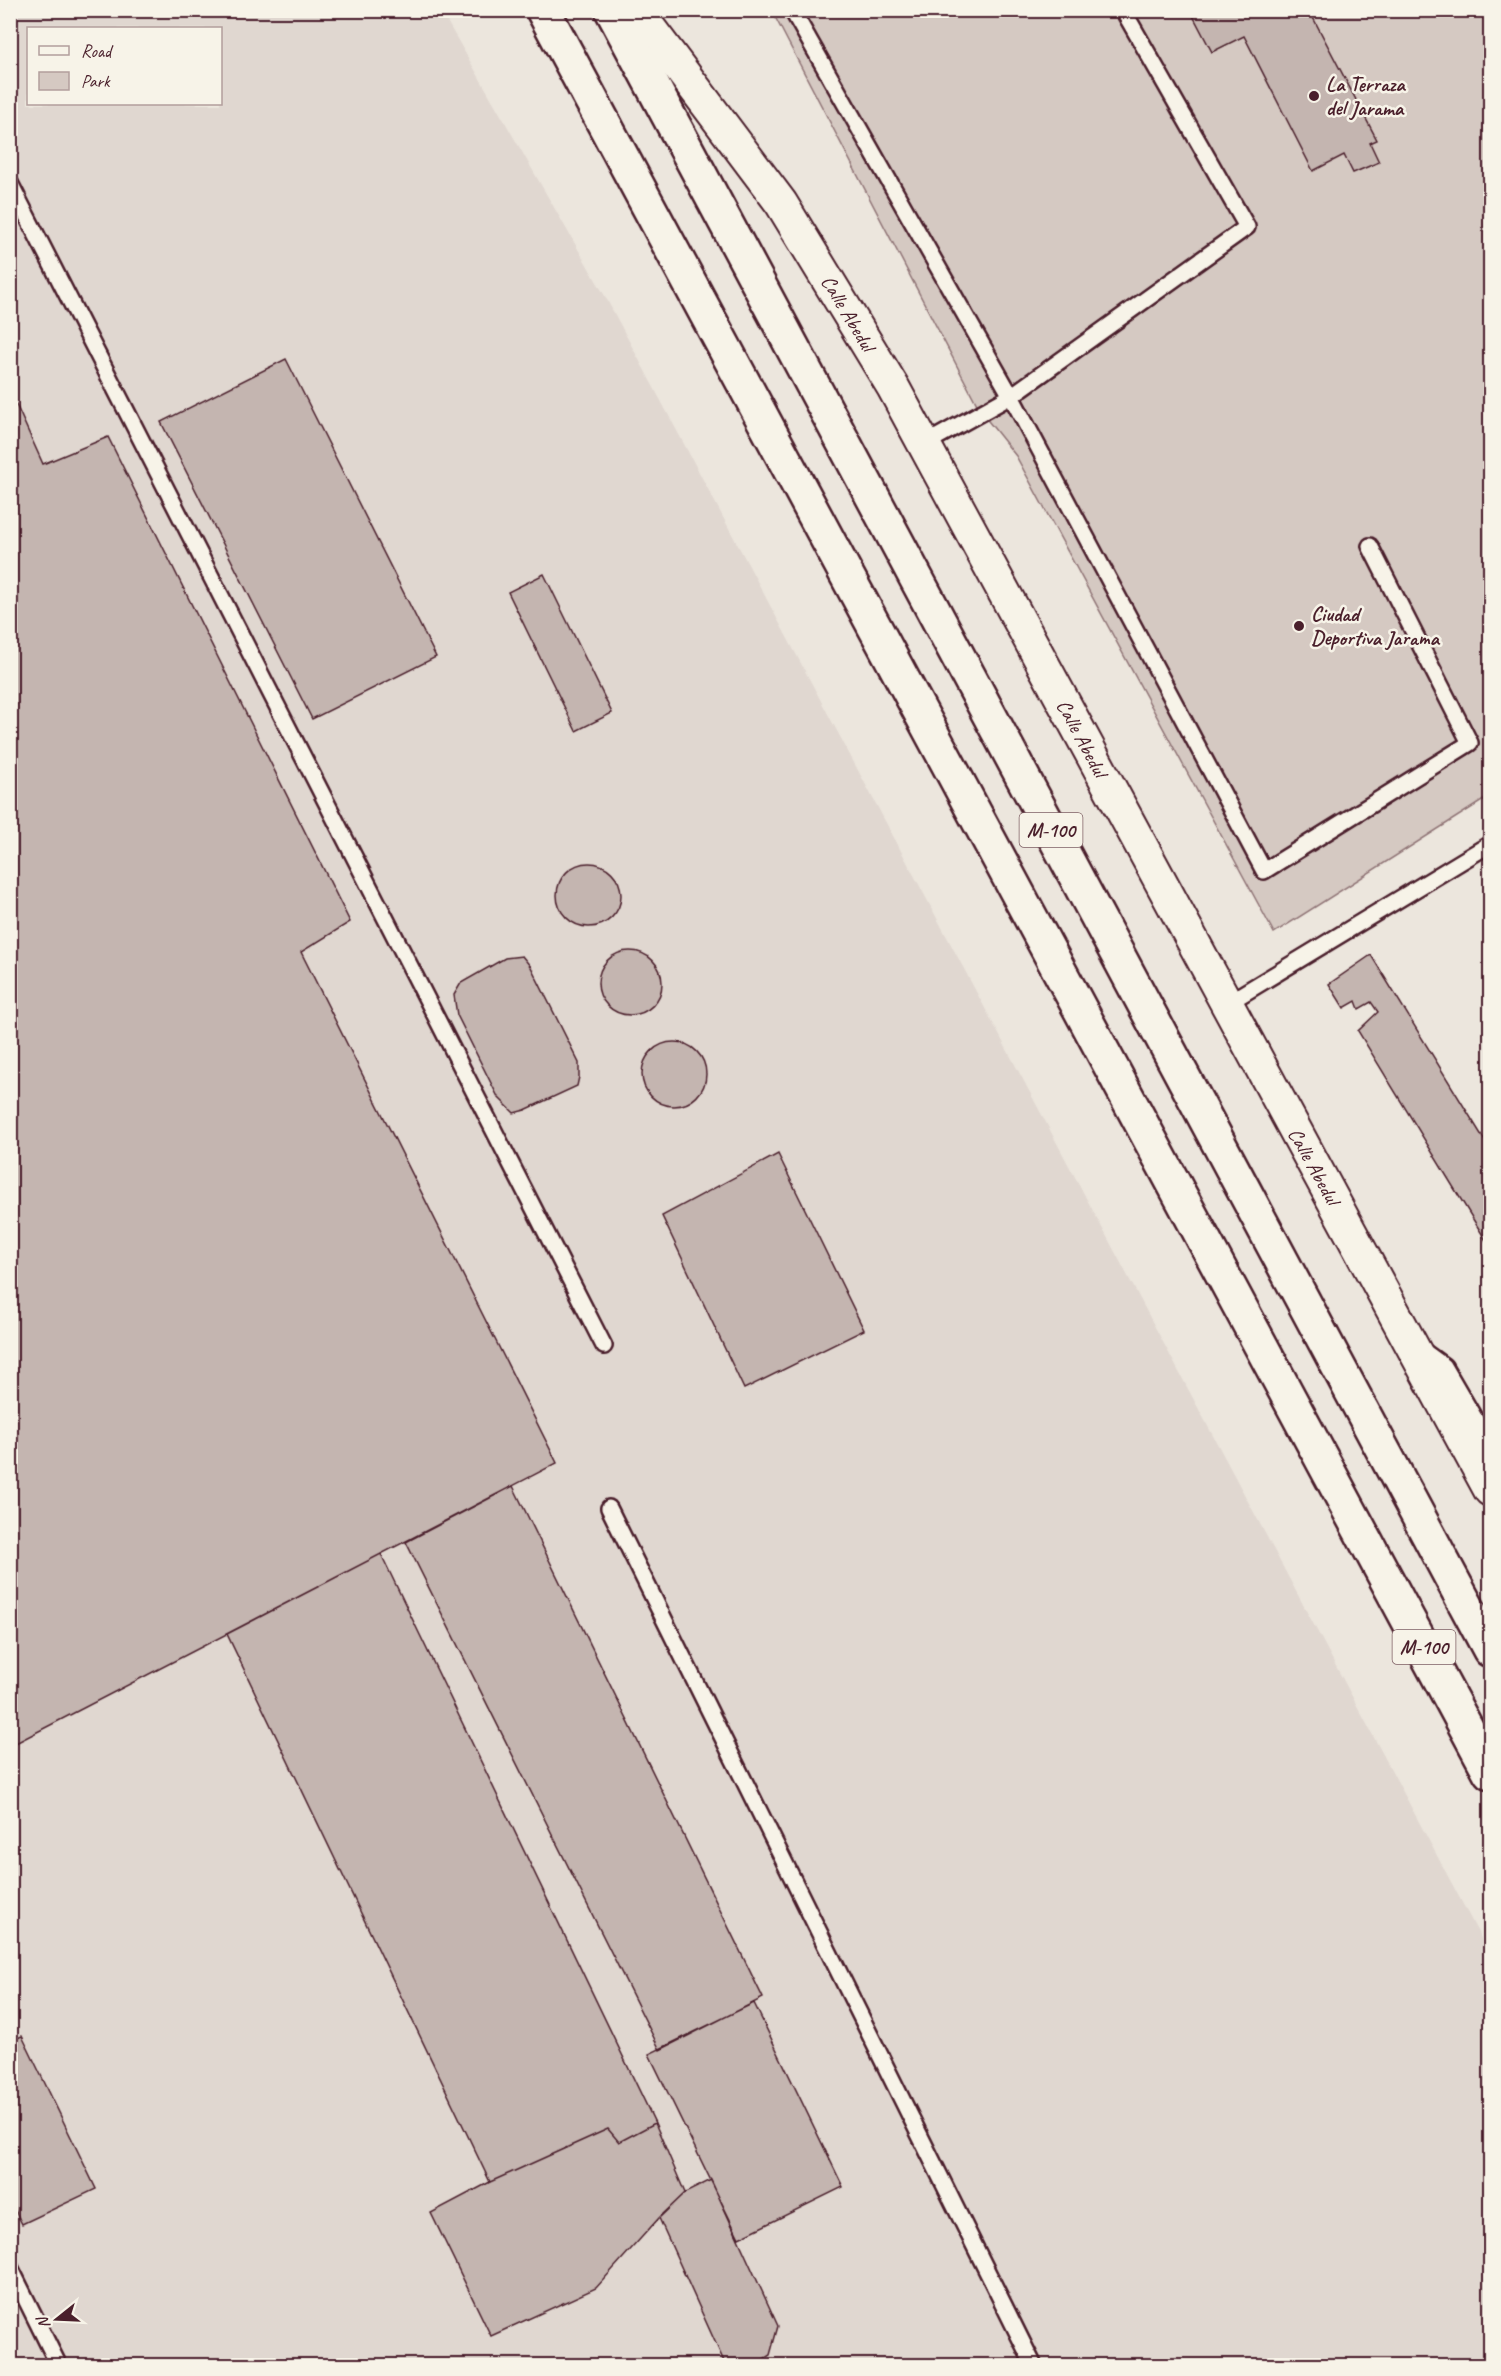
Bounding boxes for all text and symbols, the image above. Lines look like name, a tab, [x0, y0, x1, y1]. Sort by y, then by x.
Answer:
legend	[27, 27, 222, 105]
text: Road	[81, 40, 114, 62]
text: Park	[81, 70, 111, 92]
place label: La Terraza del Jarama	[1326, 71, 1406, 121]
marker: La Terraza del Jarama	[1307, 89, 1321, 103]
street label: Calle Abedul	[815, 270, 883, 359]
place label: Ciudad Deportiva Jarama	[1311, 601, 1440, 651]
marker: Ciudad Deportiva Jarama	[1292, 619, 1306, 633]
street label: Calle Abedul	[1051, 695, 1115, 784]
road number: M-100	[1020, 813, 1082, 847]
street label: Calle Abedul	[1282, 1123, 1347, 1212]
road number: M-100	[1392, 1630, 1456, 1664]
north arrow	[27, 2289, 87, 2349]
text: N	[32, 2313, 55, 2331]

